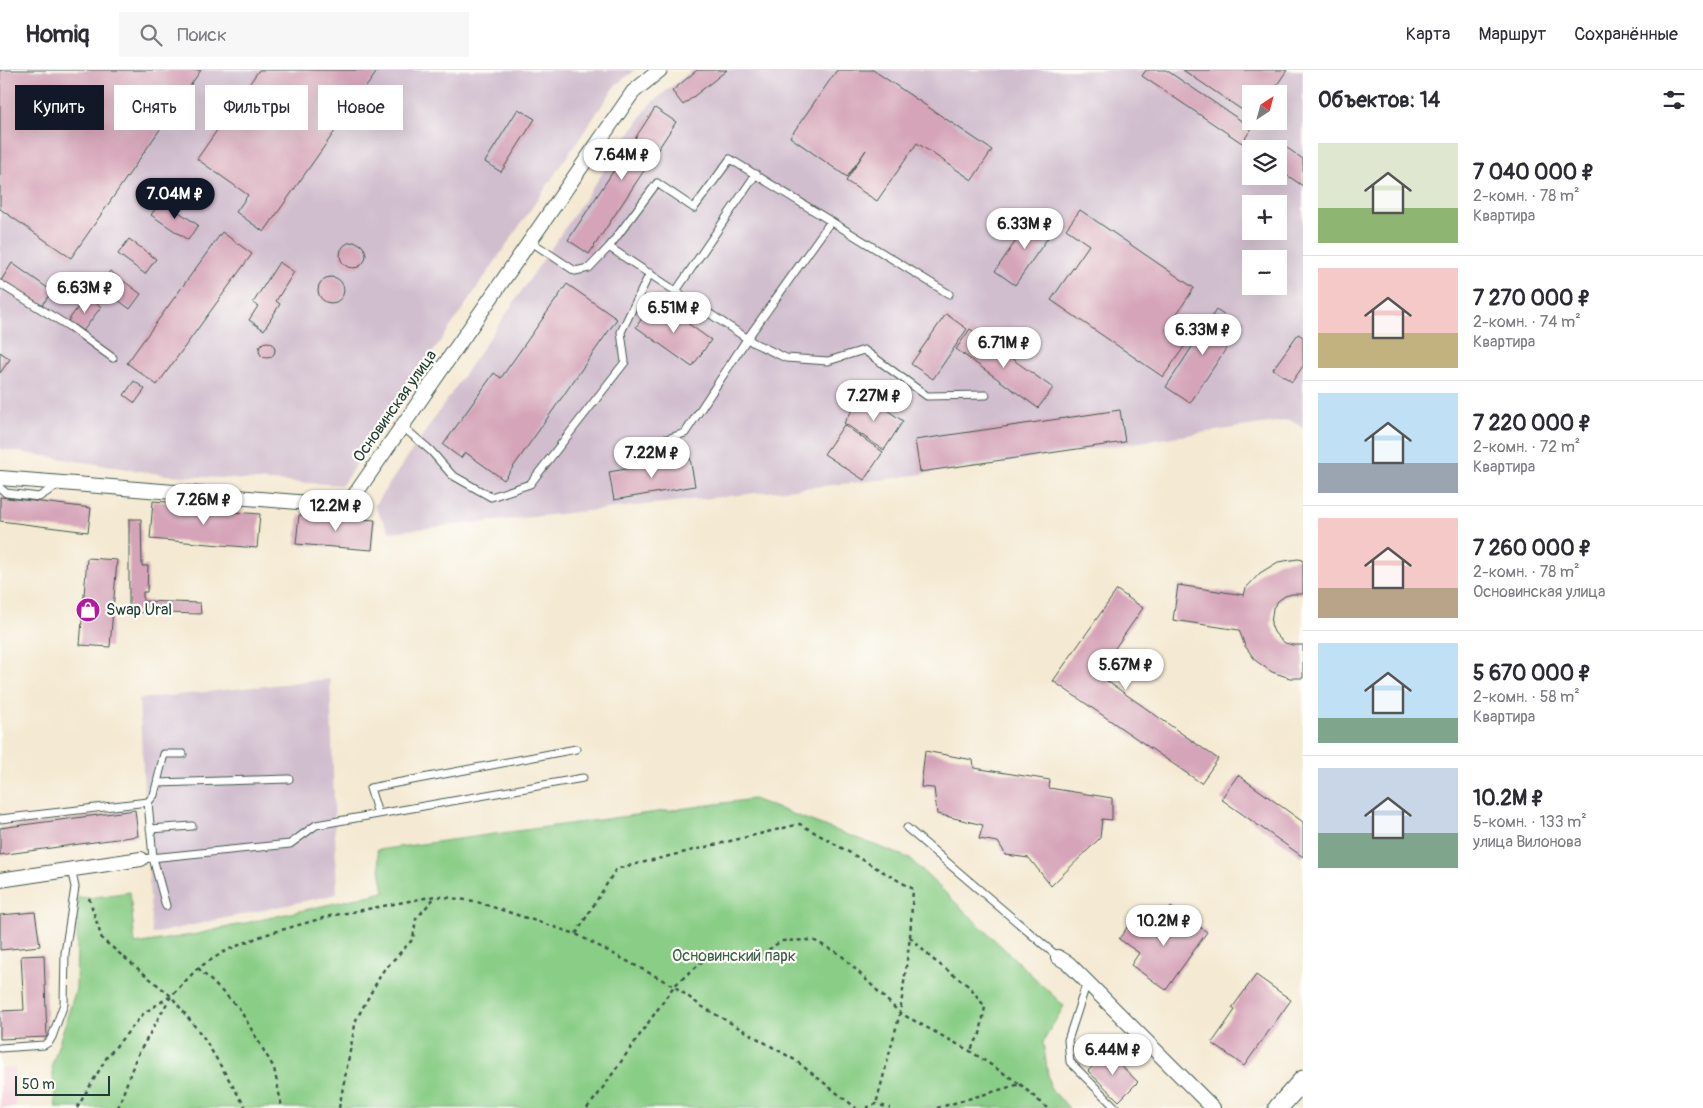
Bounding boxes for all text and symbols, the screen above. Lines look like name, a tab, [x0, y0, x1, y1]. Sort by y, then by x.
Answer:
search box	[119, 12, 469, 57]
text: Homiq	[25, 20, 89, 49]
icon: search	[137, 21, 165, 49]
text: Поиск	[177, 23, 227, 47]
text: Карта	[1406, 23, 1450, 46]
text: Маршрут	[1478, 23, 1546, 46]
text: Сохранённые	[1574, 23, 1678, 46]
chip: Купить	[15, 85, 104, 130]
chip: Снять	[114, 85, 195, 130]
chip: Фильтры	[205, 85, 308, 130]
chip: Новое	[318, 85, 403, 130]
north arrow	[1242, 85, 1288, 130]
map controls	[1242, 85, 1287, 295]
icon: filters	[1660, 86, 1688, 114]
text: Объектов: 14	[1318, 87, 1440, 114]
pin: 7.64M ₽	[576, 138, 668, 181]
button: layers	[1242, 140, 1287, 185]
text: 7.64M ₽	[594, 145, 650, 165]
text: 7 040 000 ₽	[1473, 159, 1594, 186]
icon: home	[1358, 163, 1418, 223]
pin: 7.04M ₽	[129, 178, 221, 220]
text: 7.04M ₽	[147, 184, 203, 204]
text: 2-комн. · 78 m²	[1473, 186, 1579, 206]
button: +	[1242, 195, 1287, 240]
text: Квартира	[1473, 206, 1535, 226]
pin: 6.33M ₽	[979, 208, 1071, 250]
text: 6.33M ₽	[997, 214, 1053, 234]
button: −	[1242, 250, 1287, 295]
pin: 6.63M ₽	[39, 272, 131, 314]
text: 6.63M ₽	[57, 278, 113, 298]
text: 7 270 000 ₽	[1473, 285, 1591, 312]
icon: home	[1358, 288, 1418, 348]
pin: 6.51M ₽	[628, 292, 720, 334]
text: 6.51M ₽	[648, 298, 700, 318]
text: 2-комн. · 74 m²	[1473, 312, 1581, 332]
pin: 6.33M ₽	[1157, 314, 1249, 356]
text: 6.33M ₽	[1175, 320, 1231, 340]
pin: 6.71M ₽	[958, 326, 1050, 369]
text: Квартира	[1473, 332, 1535, 352]
text: 6.71M ₽	[978, 333, 1030, 353]
street label: Основинская улица	[349, 346, 441, 466]
pin: 7.27M ₽	[828, 380, 920, 422]
text: 7.27M ₽	[847, 386, 901, 406]
text: 7 220 000 ₽	[1473, 410, 1591, 437]
icon: home	[1358, 413, 1418, 473]
pin: 7.22M ₽	[606, 436, 698, 479]
text: 2-комн. · 72 m²	[1473, 437, 1580, 457]
text: 7.22M ₽	[625, 443, 679, 463]
text: Квартира	[1473, 457, 1535, 477]
pin: 7.26M ₽	[158, 484, 250, 526]
text: 7.26M ₽	[177, 490, 231, 510]
pin: 12.2M ₽	[290, 490, 382, 532]
text: 12.2M ₽	[310, 496, 362, 516]
text: 7 260 000 ₽	[1473, 535, 1592, 562]
icon: home	[1358, 538, 1418, 598]
text: 2-комн. · 78 m²	[1473, 562, 1579, 582]
text: Основинская улица	[1473, 582, 1606, 602]
shop icon: Swap Ural	[75, 597, 101, 623]
place label: Swap Ural	[106, 600, 172, 620]
pin: 5.67M ₽	[1080, 648, 1172, 691]
text: 5.67M ₽	[1099, 655, 1153, 675]
text: 5 670 000 ₽	[1473, 660, 1591, 687]
icon: home	[1358, 663, 1418, 723]
text: 2-комн. · 58 m²	[1473, 687, 1580, 707]
text: Квартира	[1473, 707, 1535, 727]
text: 10.2M ₽	[1473, 785, 1544, 812]
icon: home	[1358, 788, 1418, 848]
text: 5-комн. · 133 m²	[1473, 812, 1587, 832]
text: улица Вилонова	[1473, 832, 1581, 852]
pin: 10.2M ₽	[1118, 904, 1210, 947]
text: 10.2M ₽	[1137, 911, 1191, 931]
park label: Основинский парк	[672, 946, 796, 966]
pin: 6.44M ₽	[1067, 1034, 1159, 1076]
text: 6.44M ₽	[1085, 1040, 1141, 1060]
scale bar	[15, 1073, 110, 1096]
text: 50 m	[22, 1076, 55, 1093]

